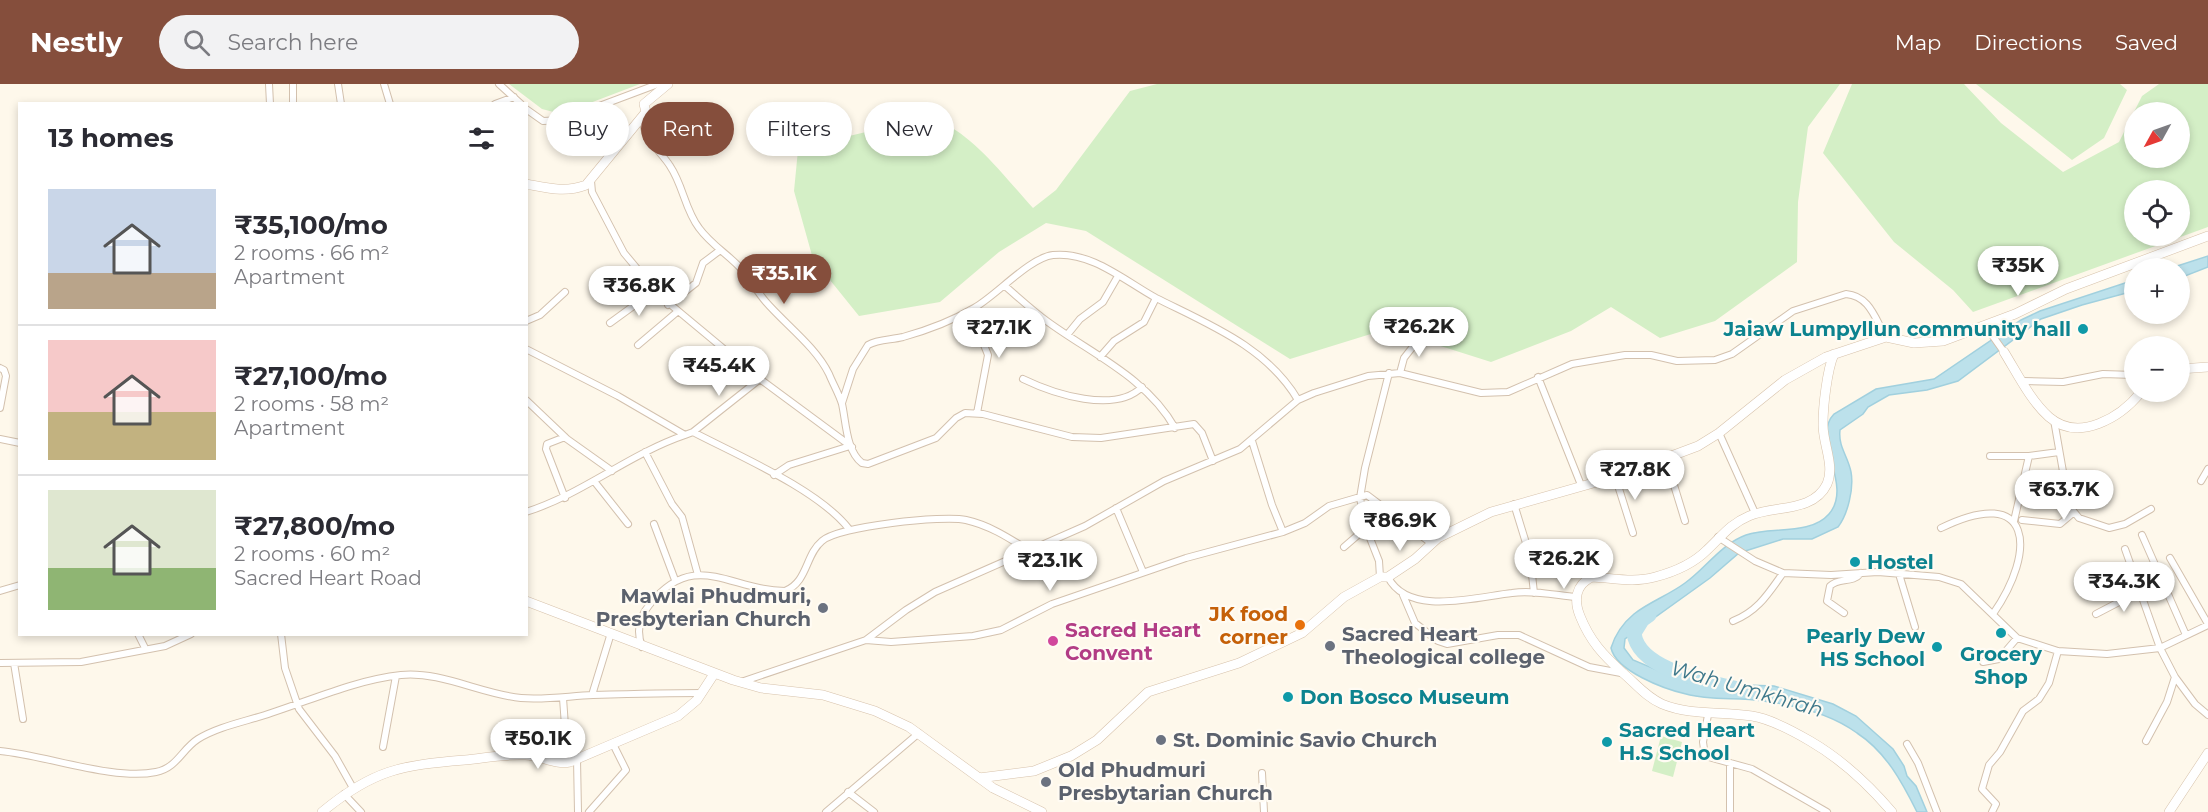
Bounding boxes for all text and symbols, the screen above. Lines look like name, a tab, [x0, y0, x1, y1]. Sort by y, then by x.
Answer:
search box	[159, 15, 579, 69]
text: Nestly	[30, 25, 123, 59]
icon: search	[180, 26, 213, 59]
text: Search here	[228, 29, 358, 56]
text: Map	[1895, 30, 1941, 55]
text: Directions	[1974, 30, 2082, 55]
text: Saved	[2115, 30, 2178, 55]
chip: Buy	[546, 102, 629, 156]
chip: Rent	[641, 102, 734, 156]
chip: Filters	[746, 102, 852, 156]
chip: New	[864, 102, 954, 156]
north arrow	[2124, 102, 2190, 168]
map controls	[2124, 102, 2190, 402]
text: 13 homes	[48, 122, 174, 154]
icon: filters	[465, 122, 498, 155]
button: locate	[2124, 180, 2190, 246]
text: ₹35,100/mo	[234, 209, 388, 241]
icon: home	[96, 213, 168, 285]
text: 2 rooms · 66 m²	[234, 241, 389, 265]
pin: ₹35K	[1982, 246, 2054, 297]
text: ₹35K	[1992, 253, 2044, 277]
pin: ₹35.1K	[735, 254, 833, 305]
button: +	[2124, 258, 2190, 324]
text: ₹35.1K	[751, 261, 817, 285]
text: Apartment	[234, 265, 345, 289]
pin: ₹36.8K	[590, 266, 688, 317]
text: ₹36.8K	[603, 273, 675, 297]
pin: ₹26.2K	[1370, 307, 1468, 358]
pin: ₹27.1K	[950, 308, 1048, 359]
text: ₹26.2K	[1383, 314, 1455, 338]
text: ₹27.1K	[966, 315, 1032, 339]
place label: Jaiaw Lumpyllun community hall	[1722, 317, 2071, 341]
marker: Jaiaw Lumpyllun community hall	[2076, 322, 2090, 336]
button: −	[2124, 336, 2190, 402]
pin: ₹45.4K	[670, 346, 768, 397]
text: ₹45.4K	[682, 353, 756, 377]
text: ₹27,100/mo	[234, 360, 387, 392]
icon: home	[96, 364, 168, 436]
text: 2 rooms · 58 m²	[234, 392, 389, 416]
text: Apartment	[234, 416, 345, 440]
pin: ₹27.8K	[1586, 450, 1684, 501]
text: ₹27.8K	[1599, 457, 1671, 481]
pin: ₹63.7K	[2015, 470, 2113, 521]
text: ₹63.7K	[2029, 477, 2099, 501]
pin: ₹86.9K	[1351, 501, 1449, 552]
text: ₹86.9K	[1363, 508, 1437, 532]
text: ₹27,800/mo	[234, 510, 395, 542]
icon: home	[96, 514, 168, 586]
pin: ₹26.2K	[1515, 539, 1613, 590]
pin: ₹23.1K	[1001, 541, 1099, 592]
text: 2 rooms · 60 m²	[234, 542, 390, 566]
text: ₹26.2K	[1528, 546, 1600, 570]
text: ₹23.1K	[1017, 548, 1083, 572]
place label: Hostel	[1867, 550, 1934, 574]
marker: Hostel	[1848, 555, 1862, 569]
pin: ₹34.3K	[2075, 562, 2173, 613]
text: Sacred Heart Road	[234, 566, 422, 590]
text: ₹34.3K	[2088, 569, 2160, 593]
place label: Mawlai Phudmuri, Presbyterian Church	[596, 584, 811, 631]
marker: Mawlai Phudmuri, Presbyterian Church	[816, 601, 830, 615]
place label: JK food corner	[1208, 602, 1288, 649]
place label: Sacred Heart Convent	[1065, 618, 1201, 665]
marker: JK food corner	[1293, 618, 1307, 632]
place label: Sacred Heart Theological college	[1342, 622, 1545, 669]
place label: Pearly Dew HS School	[1806, 624, 1925, 671]
marker: Grocery Shop	[1994, 626, 2008, 640]
marker: Sacred Heart Convent	[1046, 634, 1060, 648]
marker: Sacred Heart Theological college	[1323, 639, 1337, 653]
marker: Pearly Dew HS School	[1930, 640, 1944, 654]
place label: Grocery Shop	[1960, 642, 2043, 689]
water label: Wah Umkhrah	[1668, 655, 1826, 722]
place label: Don Bosco Museum	[1300, 685, 1509, 709]
marker: Don Bosco Museum	[1281, 690, 1295, 704]
place label: Sacred Heart H.S School	[1619, 718, 1755, 765]
pin: ₹50.1K	[489, 719, 587, 770]
text: ₹50.1K	[504, 726, 572, 750]
place label: St. Dominic Savio Church	[1173, 728, 1437, 752]
marker: St. Dominic Savio Church	[1154, 733, 1168, 747]
marker: Sacred Heart H.S School	[1600, 735, 1614, 749]
place label: Old Phudmuri Presbytarian Church	[1058, 758, 1273, 805]
marker: Old Phudmuri Presbytarian Church	[1039, 775, 1053, 789]

